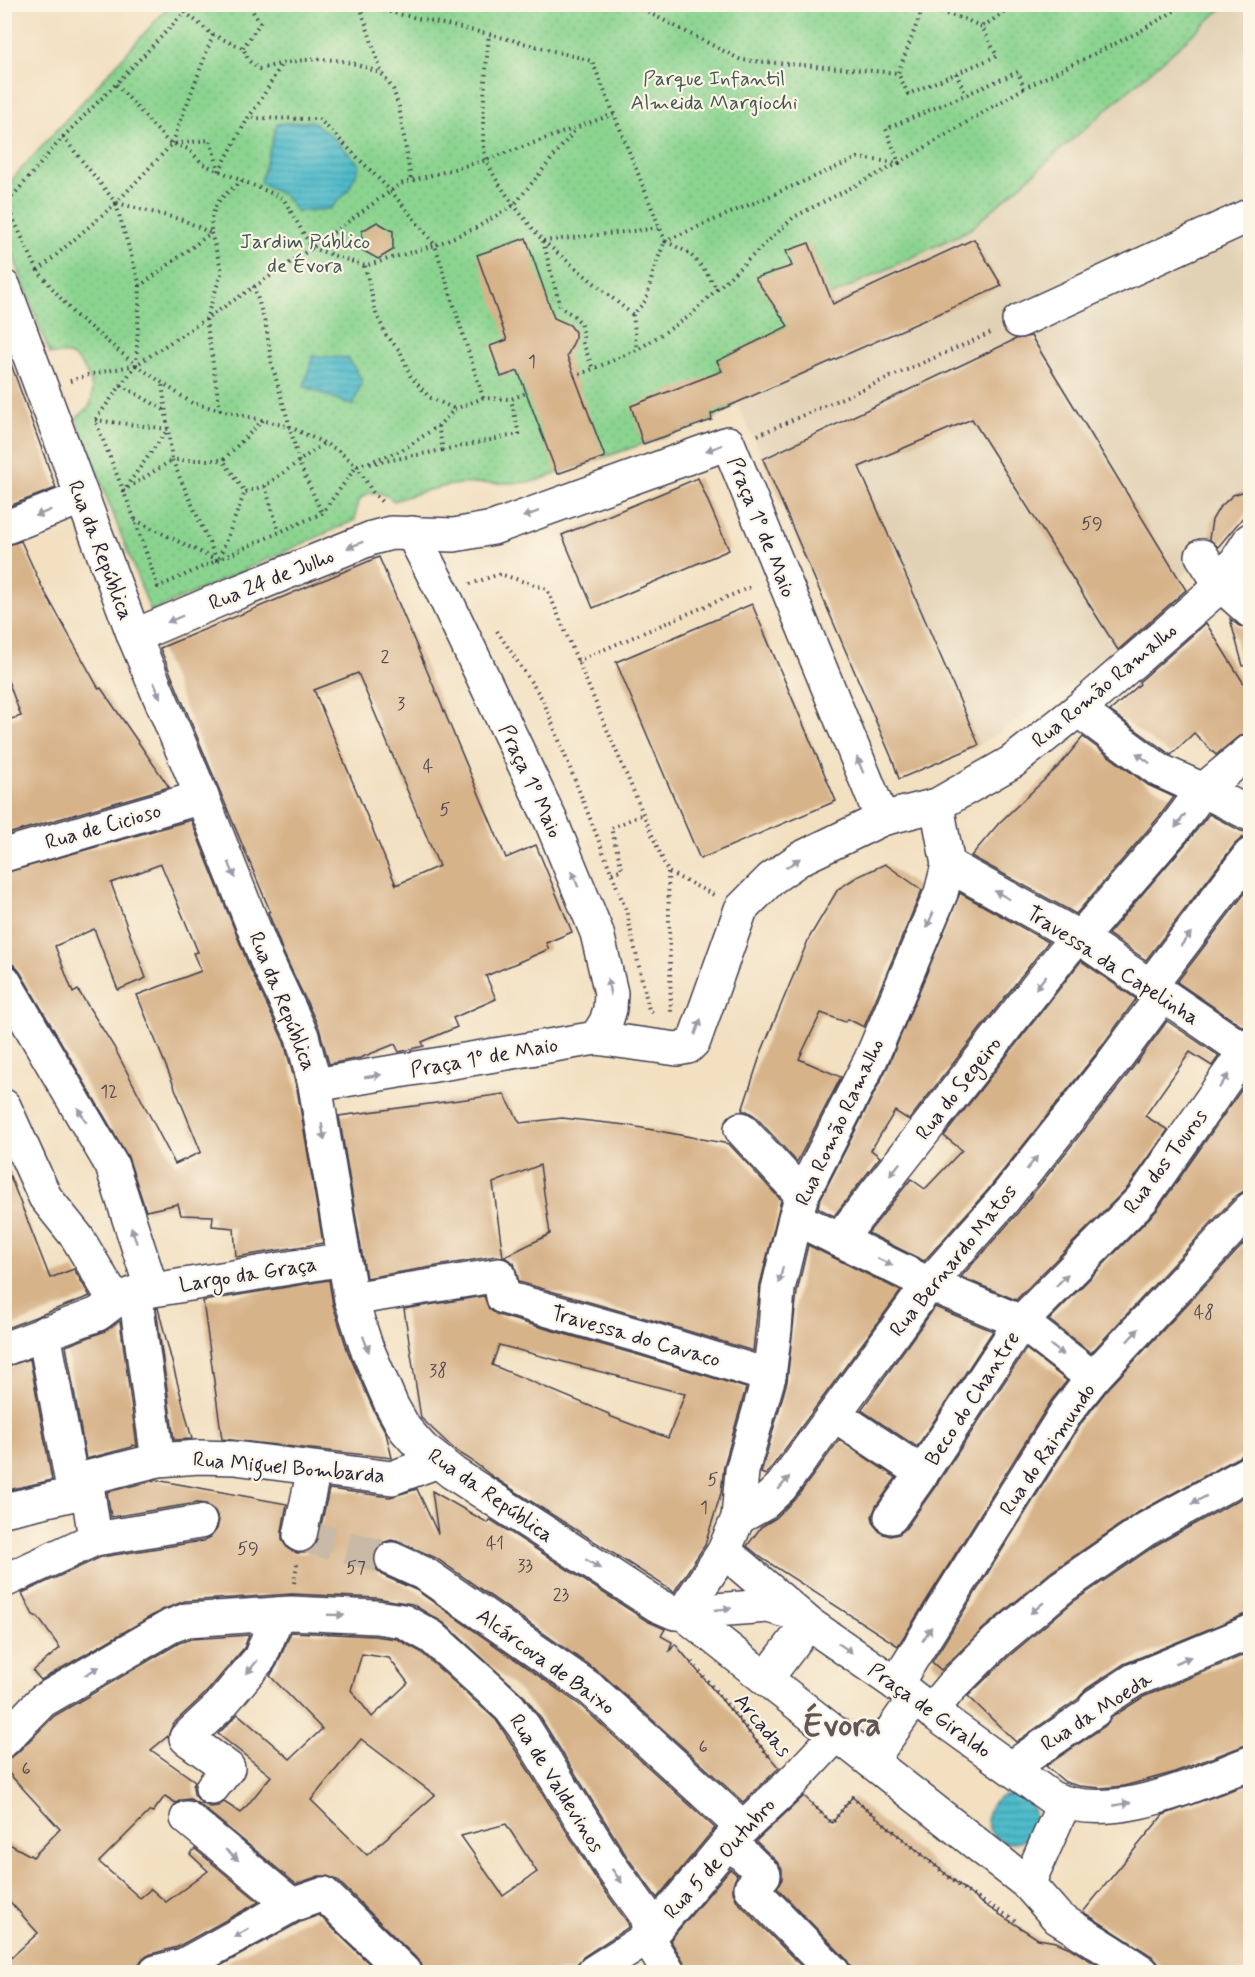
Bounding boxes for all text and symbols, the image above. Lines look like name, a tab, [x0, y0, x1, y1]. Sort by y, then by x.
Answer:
park label: Parque Infantil Almeida Margiochi	[631, 65, 798, 117]
park label: Jardim Público de Évora	[240, 228, 370, 280]
house number: 1	[528, 350, 536, 374]
one-way arrow	[705, 443, 723, 453]
street label: Praça 1º de Maio	[720, 453, 802, 602]
street label: Rua da República	[61, 477, 140, 624]
one-way arrow	[34, 509, 52, 518]
one-way arrow	[522, 510, 540, 520]
house number: 59	[1081, 512, 1103, 536]
one-way arrow	[346, 541, 364, 550]
street label: Rua 24 de Julho	[205, 542, 338, 618]
one-way arrow	[165, 614, 183, 624]
street label: Rua Romão Ramalho	[1026, 617, 1183, 755]
house number: 2	[381, 645, 390, 669]
one-way arrow	[153, 681, 162, 699]
house number: 3	[397, 692, 405, 716]
street label: Praça 1º Maio	[492, 720, 569, 843]
one-way arrow	[1136, 753, 1151, 765]
house number: 4	[423, 755, 433, 779]
one-way arrow	[855, 756, 865, 774]
street label: Rua de Cicioso	[42, 797, 165, 857]
house number: 5	[440, 798, 451, 822]
one-way arrow	[1174, 813, 1186, 829]
one-way arrow	[785, 858, 801, 869]
one-way arrow	[228, 861, 237, 879]
one-way arrow	[570, 869, 580, 887]
one-way arrow	[993, 890, 1010, 900]
street label: Travessa da Capelinha	[1021, 900, 1204, 1032]
one-way arrow	[925, 911, 934, 929]
street label: Rua da República	[241, 928, 323, 1075]
one-way arrow	[1180, 932, 1192, 948]
one-way arrow	[1035, 975, 1047, 990]
one-way arrow	[604, 977, 613, 996]
one-way arrow	[694, 1018, 704, 1036]
street label: Praça 1º de Maio	[408, 1031, 560, 1085]
street label: Rua do Segeiro	[910, 1031, 1009, 1147]
street label: Rua Romão Ramalho	[789, 1034, 891, 1210]
one-way arrow	[364, 1071, 383, 1080]
one-way arrow	[1218, 1073, 1230, 1089]
house number: 12	[100, 1080, 118, 1104]
street label: Rua dos Touros	[1117, 1103, 1214, 1220]
one-way arrow	[77, 1106, 87, 1123]
one-way arrow	[319, 1123, 328, 1142]
one-way arrow	[1026, 1156, 1038, 1171]
one-way arrow	[888, 1161, 901, 1177]
street label: Rua Bernardo Matos	[884, 1179, 1024, 1343]
one-way arrow	[129, 1226, 138, 1244]
street label: Largo da Graça	[177, 1250, 319, 1301]
one-way arrow	[876, 1258, 893, 1267]
one-way arrow	[775, 1265, 785, 1284]
one-way arrow	[1055, 1273, 1069, 1288]
street label: Travessa do Cavaco	[548, 1299, 724, 1375]
house number: 48	[1194, 1301, 1214, 1325]
street label: Beco do Chantre	[919, 1326, 1027, 1471]
one-way arrow	[1126, 1328, 1139, 1343]
one-way arrow	[361, 1335, 371, 1353]
one-way arrow	[1050, 1344, 1065, 1356]
house number: 38	[429, 1359, 447, 1383]
street label: Rua do Raimundo	[993, 1378, 1102, 1521]
street label: Rua da República	[422, 1442, 559, 1550]
street label: Rua Miguel Bombarda	[192, 1446, 386, 1492]
house number: 5	[708, 1468, 719, 1492]
one-way arrow	[777, 1476, 790, 1491]
one-way arrow	[1190, 1495, 1207, 1505]
house number: 1	[700, 1496, 708, 1520]
house number: 41	[486, 1532, 504, 1556]
house number: 59	[237, 1537, 259, 1561]
house number: 33	[517, 1554, 533, 1578]
house number: 57	[346, 1556, 366, 1580]
one-way arrow	[585, 1559, 601, 1570]
house number: 23	[553, 1583, 570, 1607]
one-way arrow	[1029, 1601, 1045, 1614]
street label: Alcárcova de Baixo	[470, 1602, 620, 1722]
one-way arrow	[714, 1604, 733, 1614]
one-way arrow	[327, 1611, 346, 1620]
one-way arrow	[922, 1626, 933, 1642]
one-way arrow	[837, 1642, 853, 1653]
one-way arrow	[1175, 1655, 1193, 1665]
street label: Praça de Giraldo	[862, 1657, 997, 1765]
one-way arrow	[247, 1659, 259, 1674]
street label: Rua da Moeda	[1036, 1665, 1158, 1758]
one-way arrow	[84, 1666, 100, 1677]
street label: Arcadas	[727, 1688, 797, 1763]
district label: Évora	[803, 1702, 881, 1748]
street label: Rua de Valdevinos	[502, 1709, 610, 1858]
house number: 6	[698, 1735, 708, 1759]
house number: 6	[21, 1757, 31, 1781]
street label: Rua 5 de Outubro	[658, 1792, 782, 1925]
one-way arrow	[1113, 1799, 1132, 1808]
one-way arrow	[224, 1848, 239, 1861]
one-way arrow	[611, 1869, 623, 1884]
one-way arrow	[233, 1928, 249, 1939]

